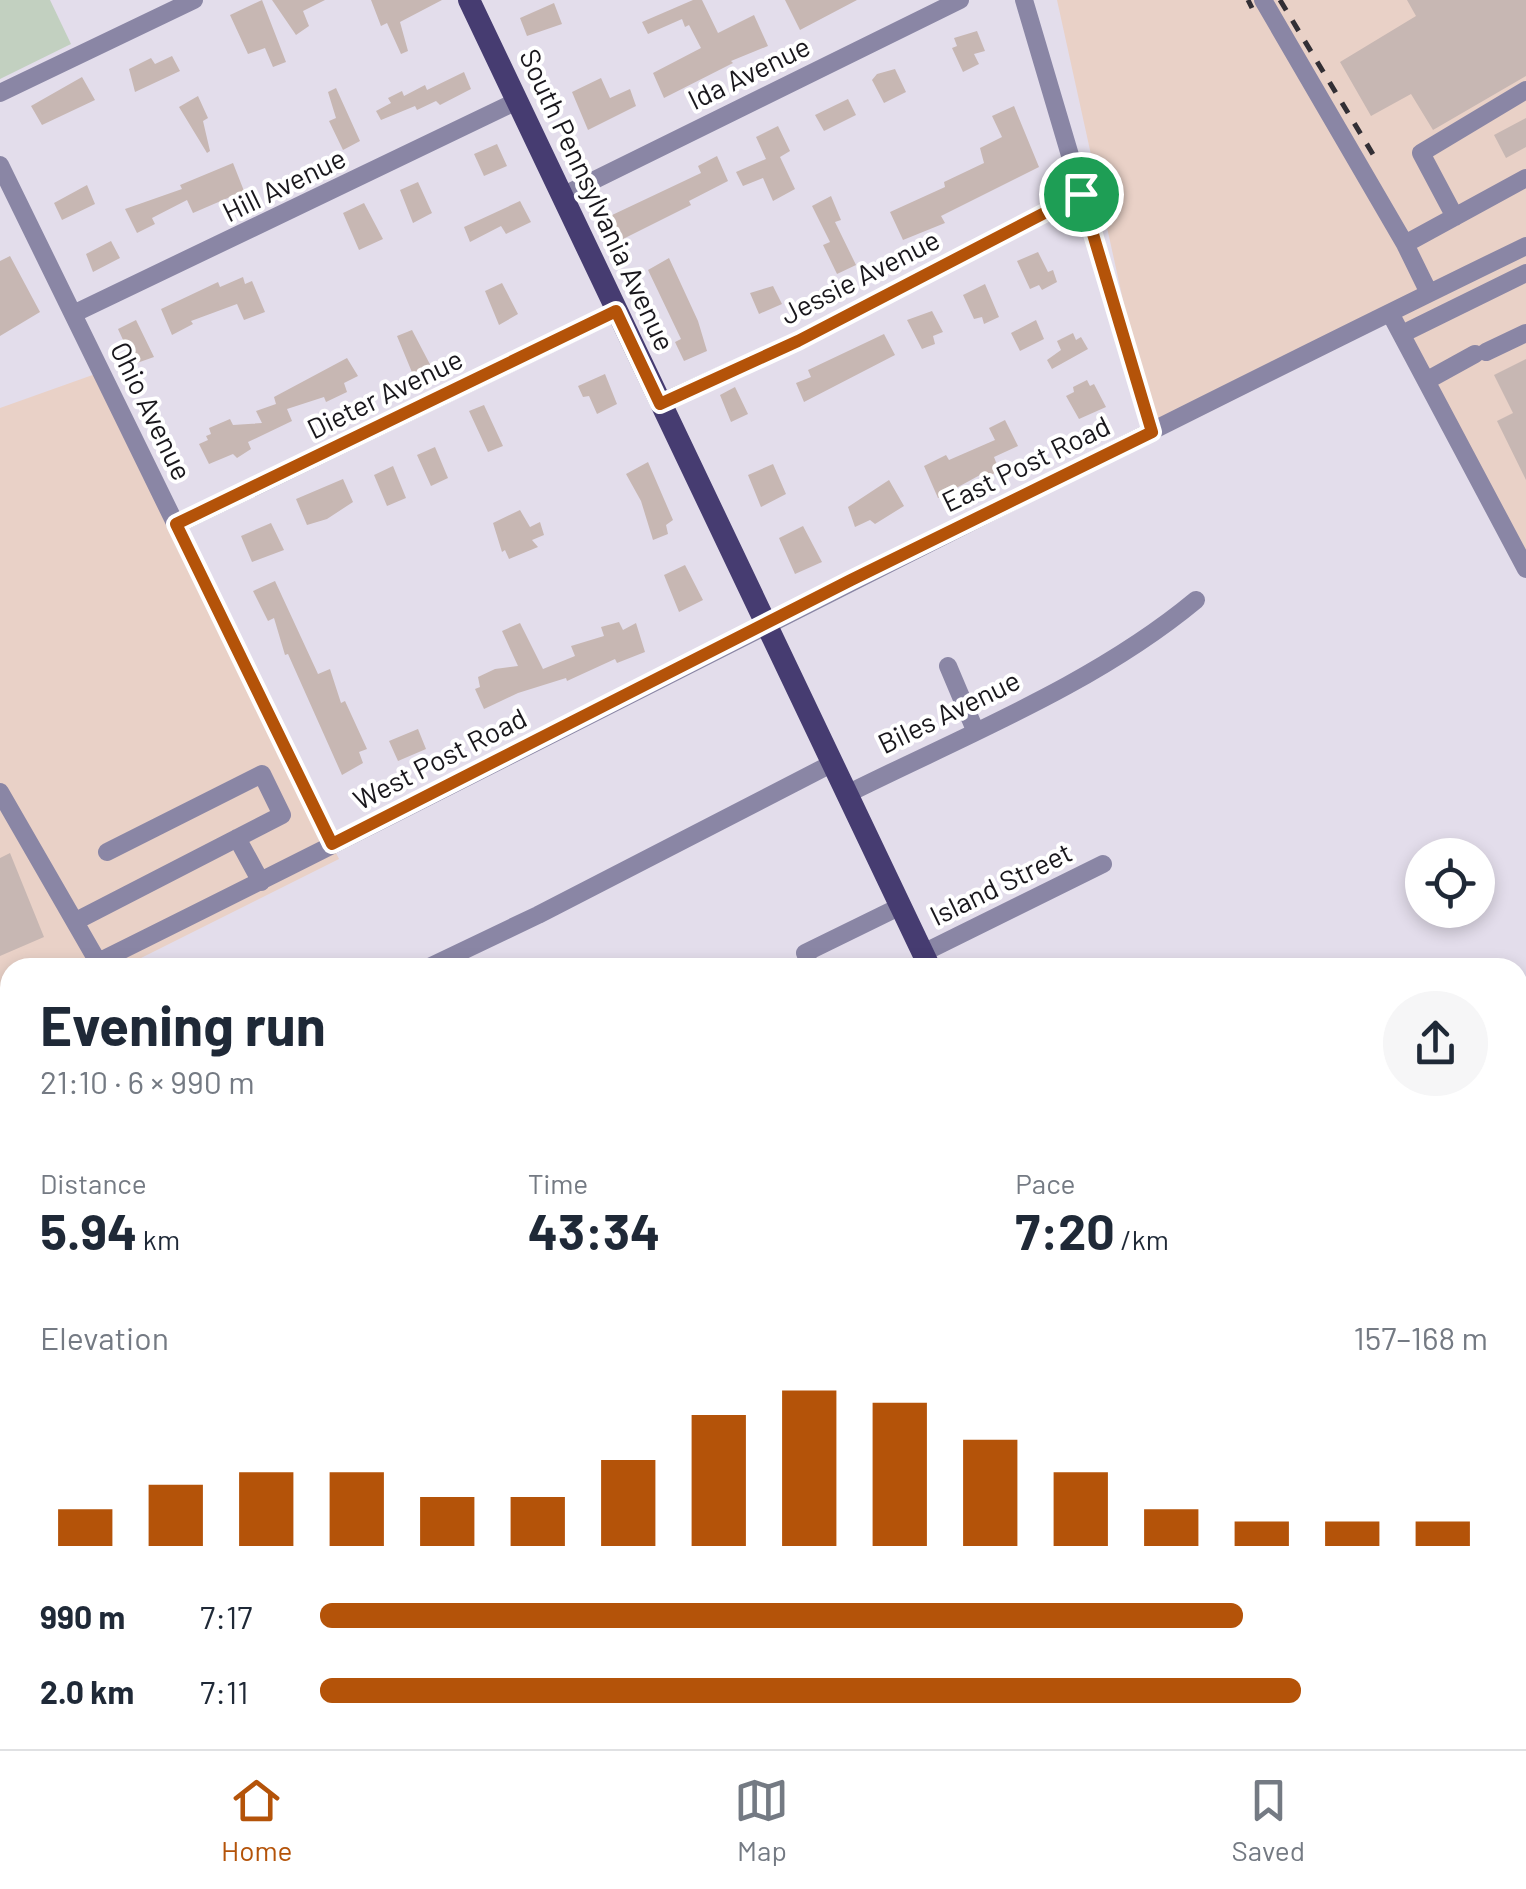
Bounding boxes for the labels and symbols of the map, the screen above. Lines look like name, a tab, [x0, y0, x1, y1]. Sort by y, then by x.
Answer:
street label: Ida Avenue	[682, 28, 815, 116]
street label: South Pennsylvania Avenue	[513, 43, 683, 356]
street label: Hill Avenue	[216, 140, 351, 229]
pin	[1039, 152, 1124, 237]
street label: Jessie Avenue	[774, 221, 945, 331]
street label: Ohio Avenue	[104, 336, 200, 485]
street label: Dieter Avenue	[301, 341, 468, 445]
street label: East Post Road	[936, 408, 1115, 518]
street label: Biles Avenue	[872, 662, 1025, 760]
street label: West Post Road	[347, 700, 532, 816]
street label: Island Street	[924, 834, 1077, 932]

